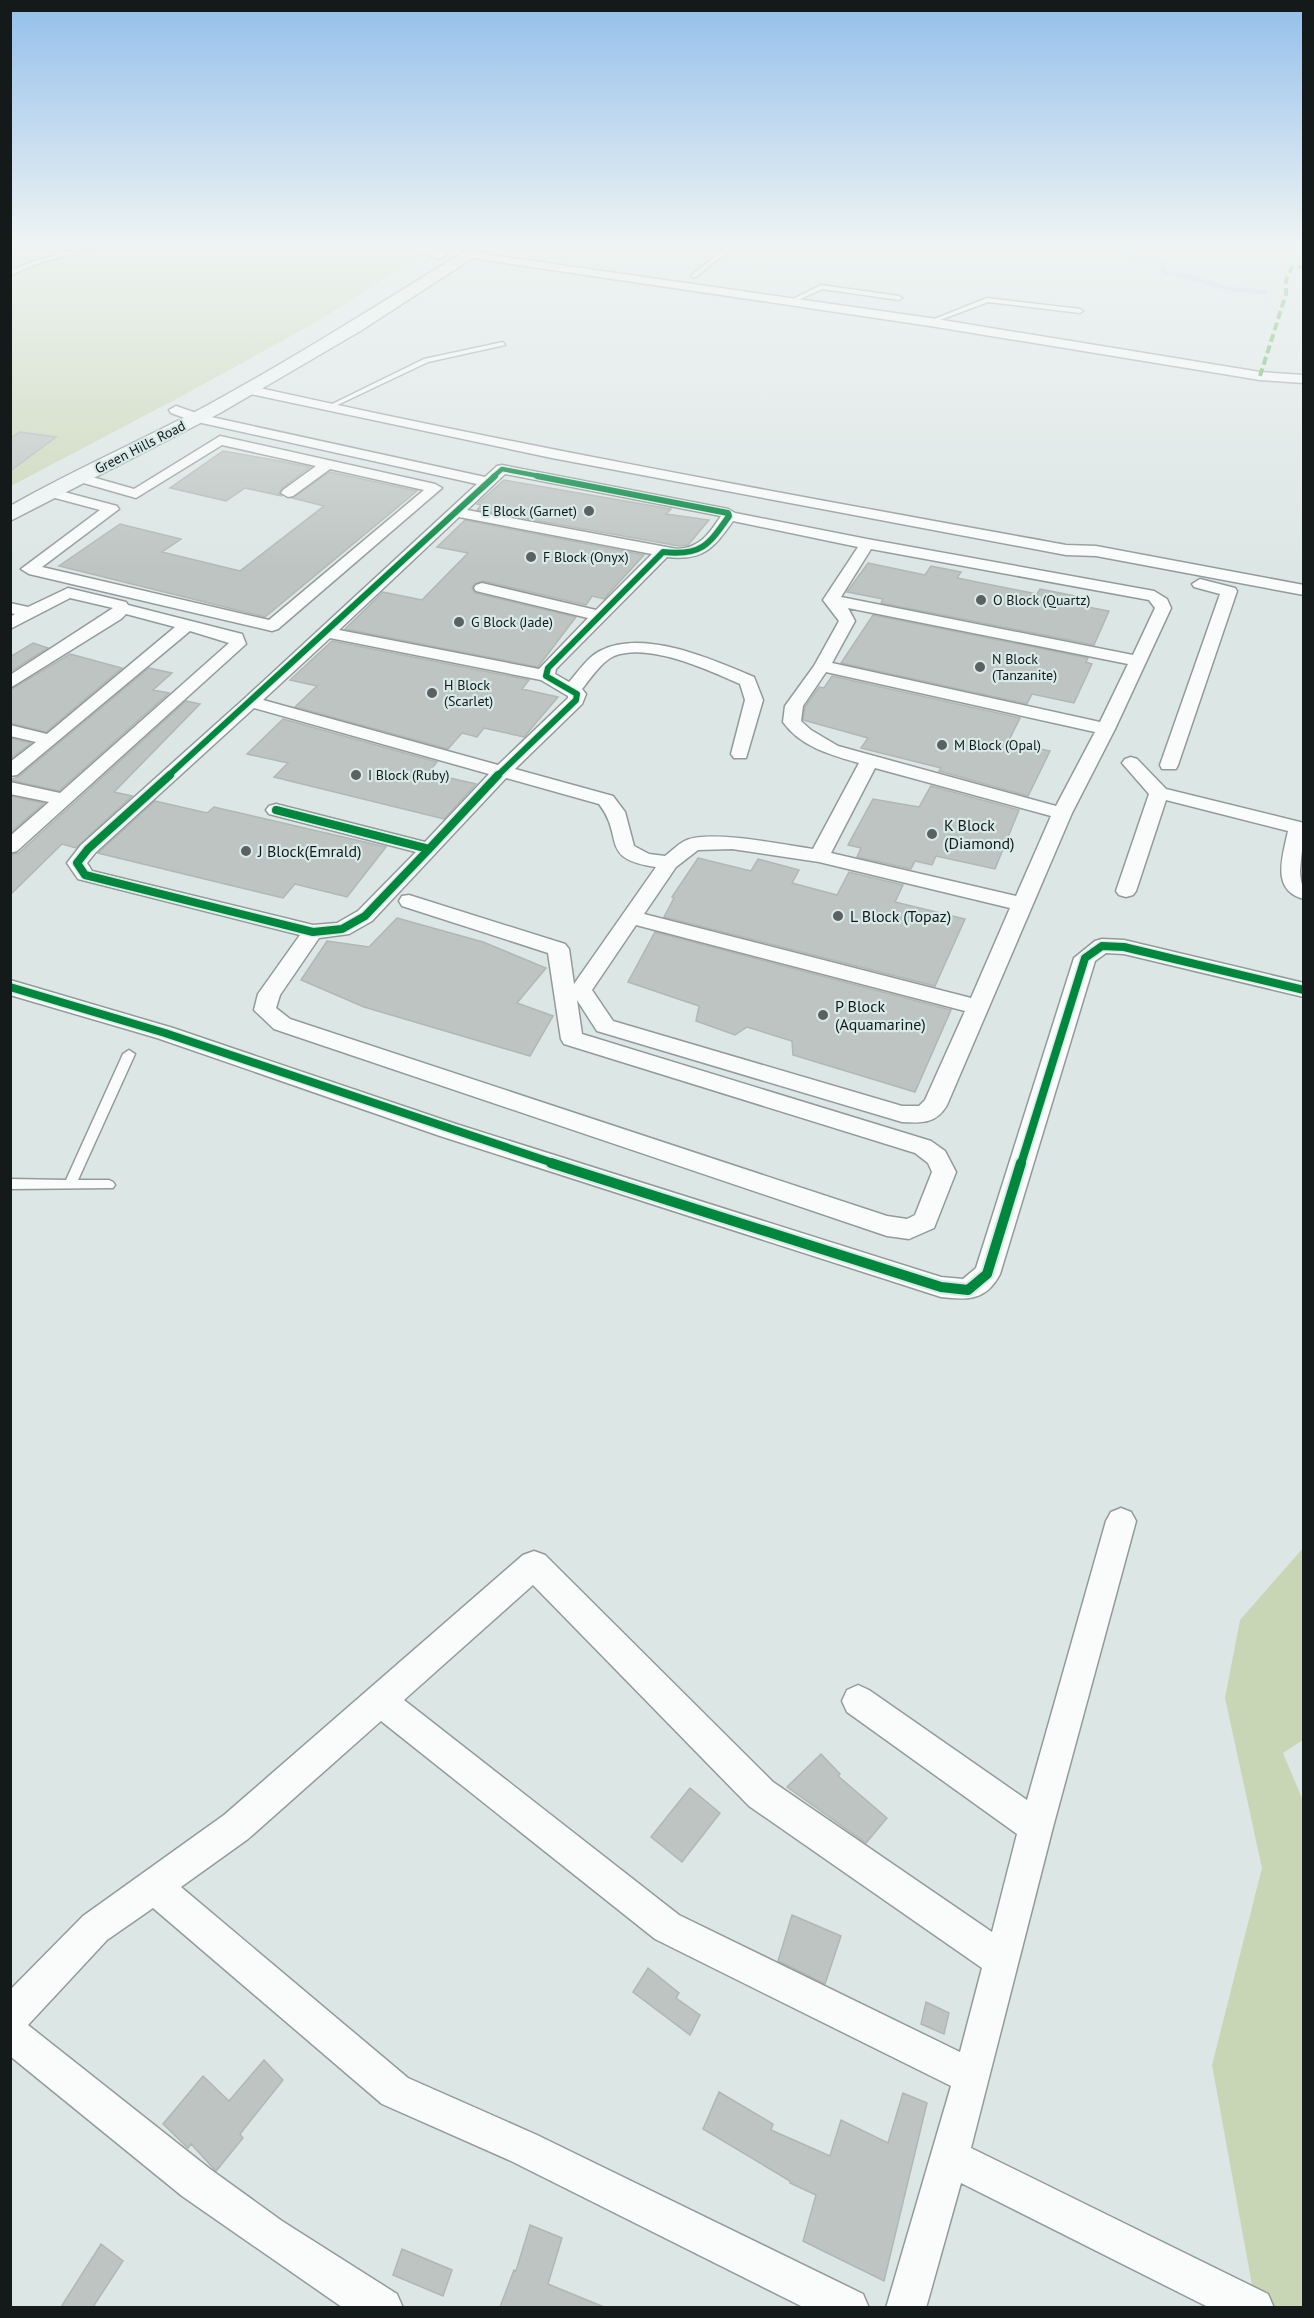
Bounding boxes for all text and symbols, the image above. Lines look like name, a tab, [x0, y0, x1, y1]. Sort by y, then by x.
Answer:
street label: Green Hills Road	[92, 416, 188, 478]
place label: E Block (Garnet)	[482, 502, 577, 520]
marker: E Block (Garnet)	[582, 504, 596, 518]
place label: F Block (Onyx)	[543, 548, 629, 566]
marker: F Block (Onyx)	[524, 550, 538, 564]
place label: O Block (Quartz)	[993, 591, 1091, 609]
marker: O Block (Quartz)	[974, 593, 988, 607]
place label: G Block (Jade)	[471, 613, 553, 631]
marker: G Block (Jade)	[452, 615, 466, 629]
place label: N Block (Tanzanite)	[992, 650, 1057, 684]
marker: N Block (Tanzanite)	[973, 660, 987, 674]
place label: H Block (Scarlet)	[444, 676, 493, 710]
marker: H Block (Scarlet)	[425, 686, 439, 700]
place label: M Block (Opal)	[954, 736, 1041, 754]
marker: M Block (Opal)	[935, 738, 949, 752]
place label: I Block (Ruby)	[368, 766, 449, 784]
marker: I Block (Ruby)	[349, 768, 363, 782]
place label: K Block (Diamond)	[944, 815, 1015, 853]
marker: K Block (Diamond)	[925, 827, 939, 841]
place label: J Block(Emrald)	[257, 841, 362, 861]
marker: J Block(Emrald)	[239, 844, 253, 858]
place label: L Block (Topaz)	[850, 906, 951, 926]
marker: L Block (Topaz)	[831, 909, 845, 923]
place label: P Block (Aquamarine)	[835, 996, 926, 1034]
marker: P Block (Aquamarine)	[816, 1008, 830, 1022]

